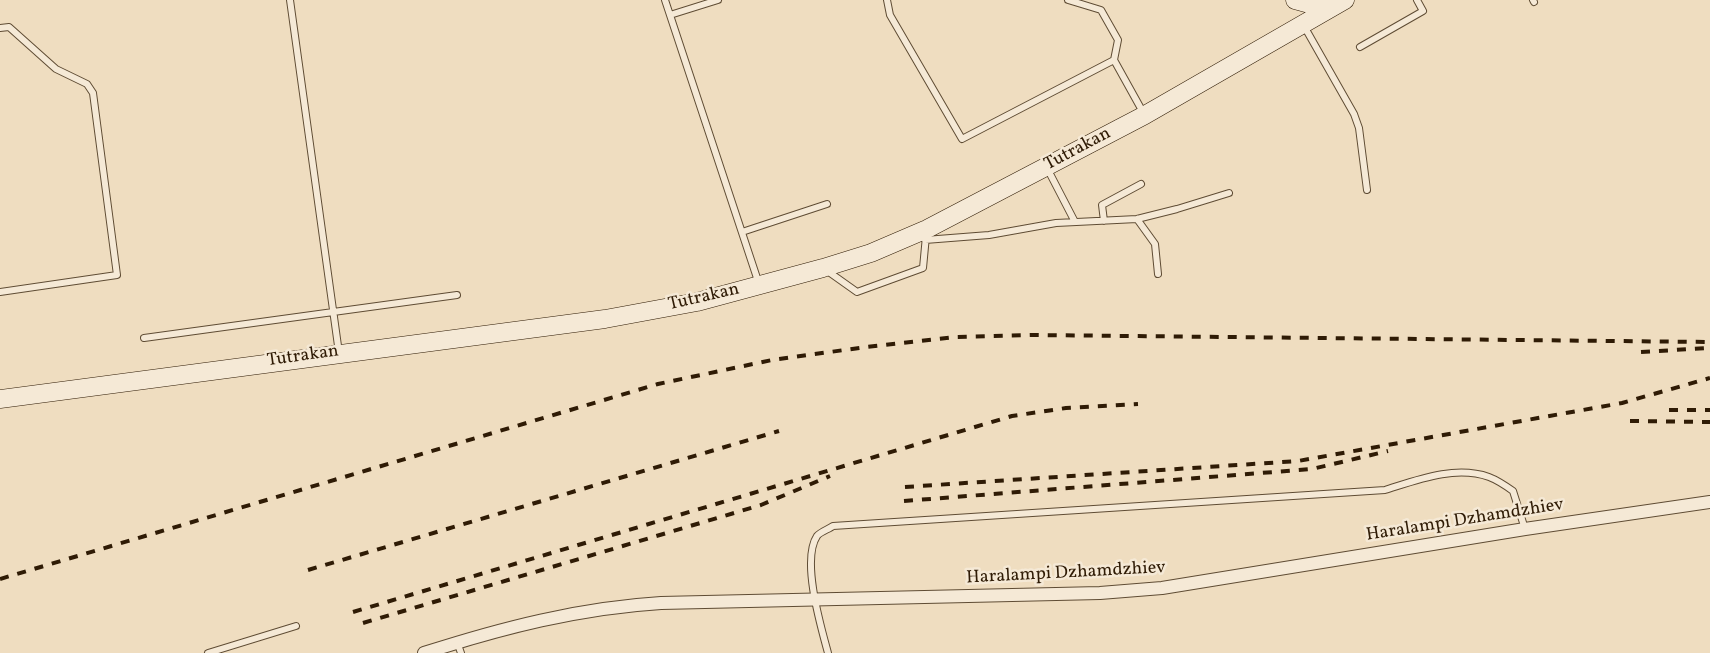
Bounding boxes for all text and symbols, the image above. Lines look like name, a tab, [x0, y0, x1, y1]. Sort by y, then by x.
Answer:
street label: Tutrakan	[1041, 124, 1115, 176]
street label: Tutrakan	[666, 279, 742, 317]
street label: Tutrakan	[266, 341, 340, 373]
street label: Haralampi Dzhamdzhiev	[1365, 495, 1565, 547]
street label: Haralampi Dzhamdzhiev	[966, 558, 1166, 590]

